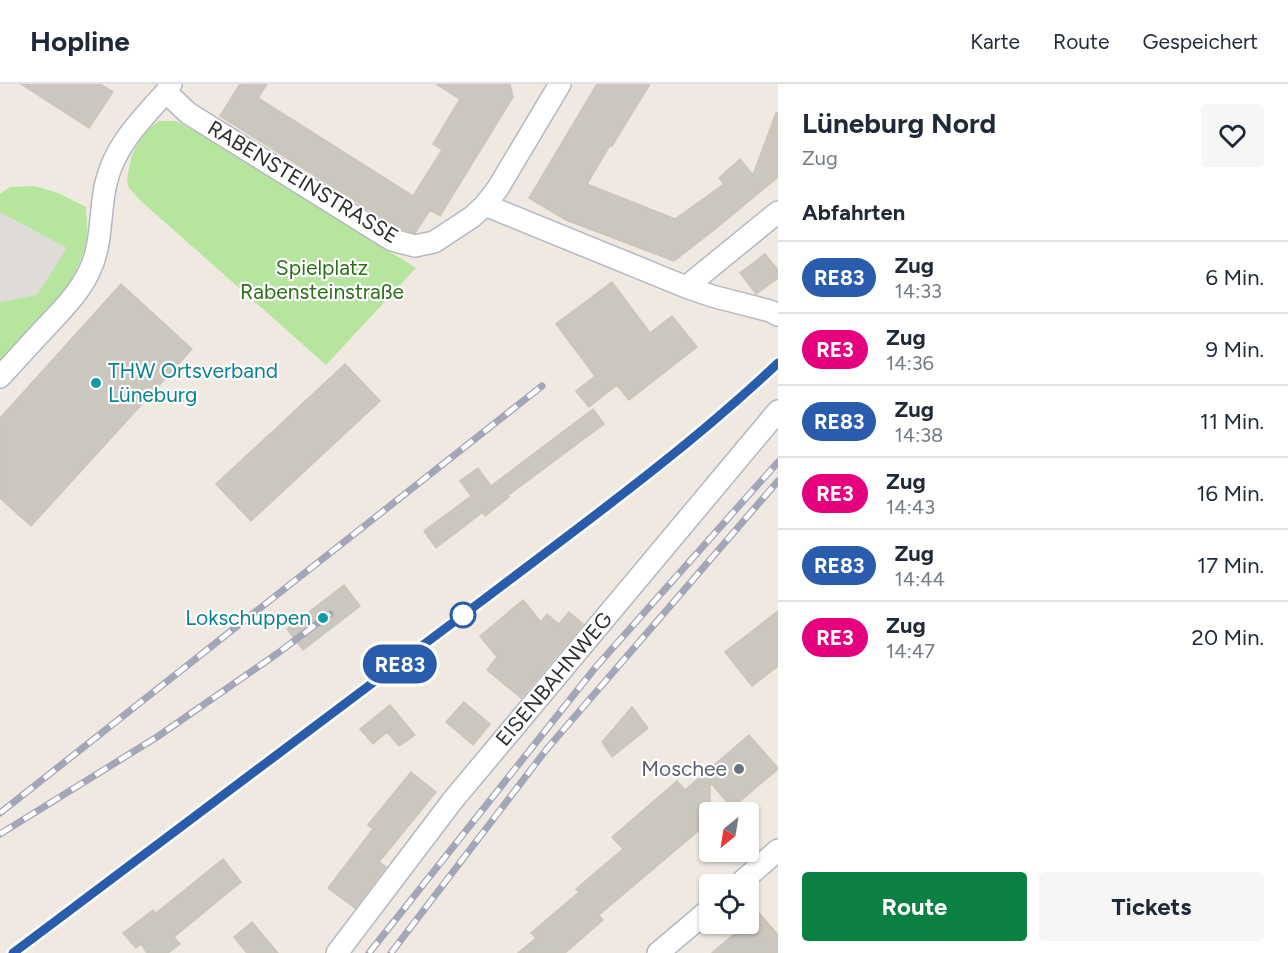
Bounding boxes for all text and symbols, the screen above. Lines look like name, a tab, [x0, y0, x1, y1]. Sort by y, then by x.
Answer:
text: Hopline	[30, 24, 130, 58]
text: Karte	[970, 29, 1020, 54]
text: Route	[1053, 29, 1109, 54]
text: Gespeichert	[1142, 29, 1258, 54]
button: heart	[1201, 104, 1264, 167]
text: Lüneburg Nord	[802, 106, 996, 140]
street label: RABENSTEINSTRASSE	[203, 115, 403, 248]
text: Zug	[802, 146, 838, 170]
text: Abfahrten	[802, 199, 905, 226]
text: Zug	[894, 252, 934, 279]
park label: Spielplatz Rabensteinstraße	[240, 255, 404, 304]
text: 6 Min.	[1206, 264, 1264, 291]
text: RE83	[814, 265, 864, 290]
text: 14:33	[894, 279, 942, 303]
text: Zug	[886, 324, 926, 351]
text: 9 Min.	[1206, 336, 1264, 363]
text: RE3	[816, 337, 854, 362]
text: 14:36	[886, 351, 934, 375]
place label: THW Ortsverband Lüneburg	[108, 358, 278, 407]
marker: THW Ortsverband Lüneburg	[89, 376, 103, 390]
text: Zug	[894, 396, 934, 423]
text: 11 Min.	[1200, 408, 1264, 435]
text: RE83	[814, 409, 864, 434]
text: 14:38	[894, 423, 943, 447]
text: Zug	[886, 468, 926, 495]
text: 16 Min.	[1196, 480, 1264, 507]
text: RE3	[816, 481, 854, 506]
text: 14:43	[886, 495, 935, 519]
text: Zug	[894, 540, 934, 567]
text: 17 Min.	[1197, 552, 1264, 579]
text: RE83	[814, 553, 864, 578]
text: 14:44	[894, 567, 945, 591]
unlabelled marker	[450, 602, 476, 628]
place label: Lokschuppen	[185, 605, 311, 630]
street label: EISENBAHNWEG	[490, 607, 617, 751]
marker: Lokschuppen	[316, 611, 330, 625]
text: Zug	[886, 612, 926, 639]
text: 20 Min.	[1192, 624, 1264, 651]
text: RE3	[816, 625, 854, 650]
text: 14:47	[886, 639, 935, 663]
line badge: RE83	[358, 644, 442, 684]
text: RE83	[375, 652, 425, 677]
place label: Moschee	[641, 756, 727, 781]
marker: Moschee	[732, 762, 746, 776]
north arrow	[699, 802, 759, 862]
map controls	[699, 802, 759, 934]
button: Route	[802, 872, 1027, 941]
button: Tickets	[1039, 872, 1264, 941]
button: locate	[699, 874, 759, 934]

